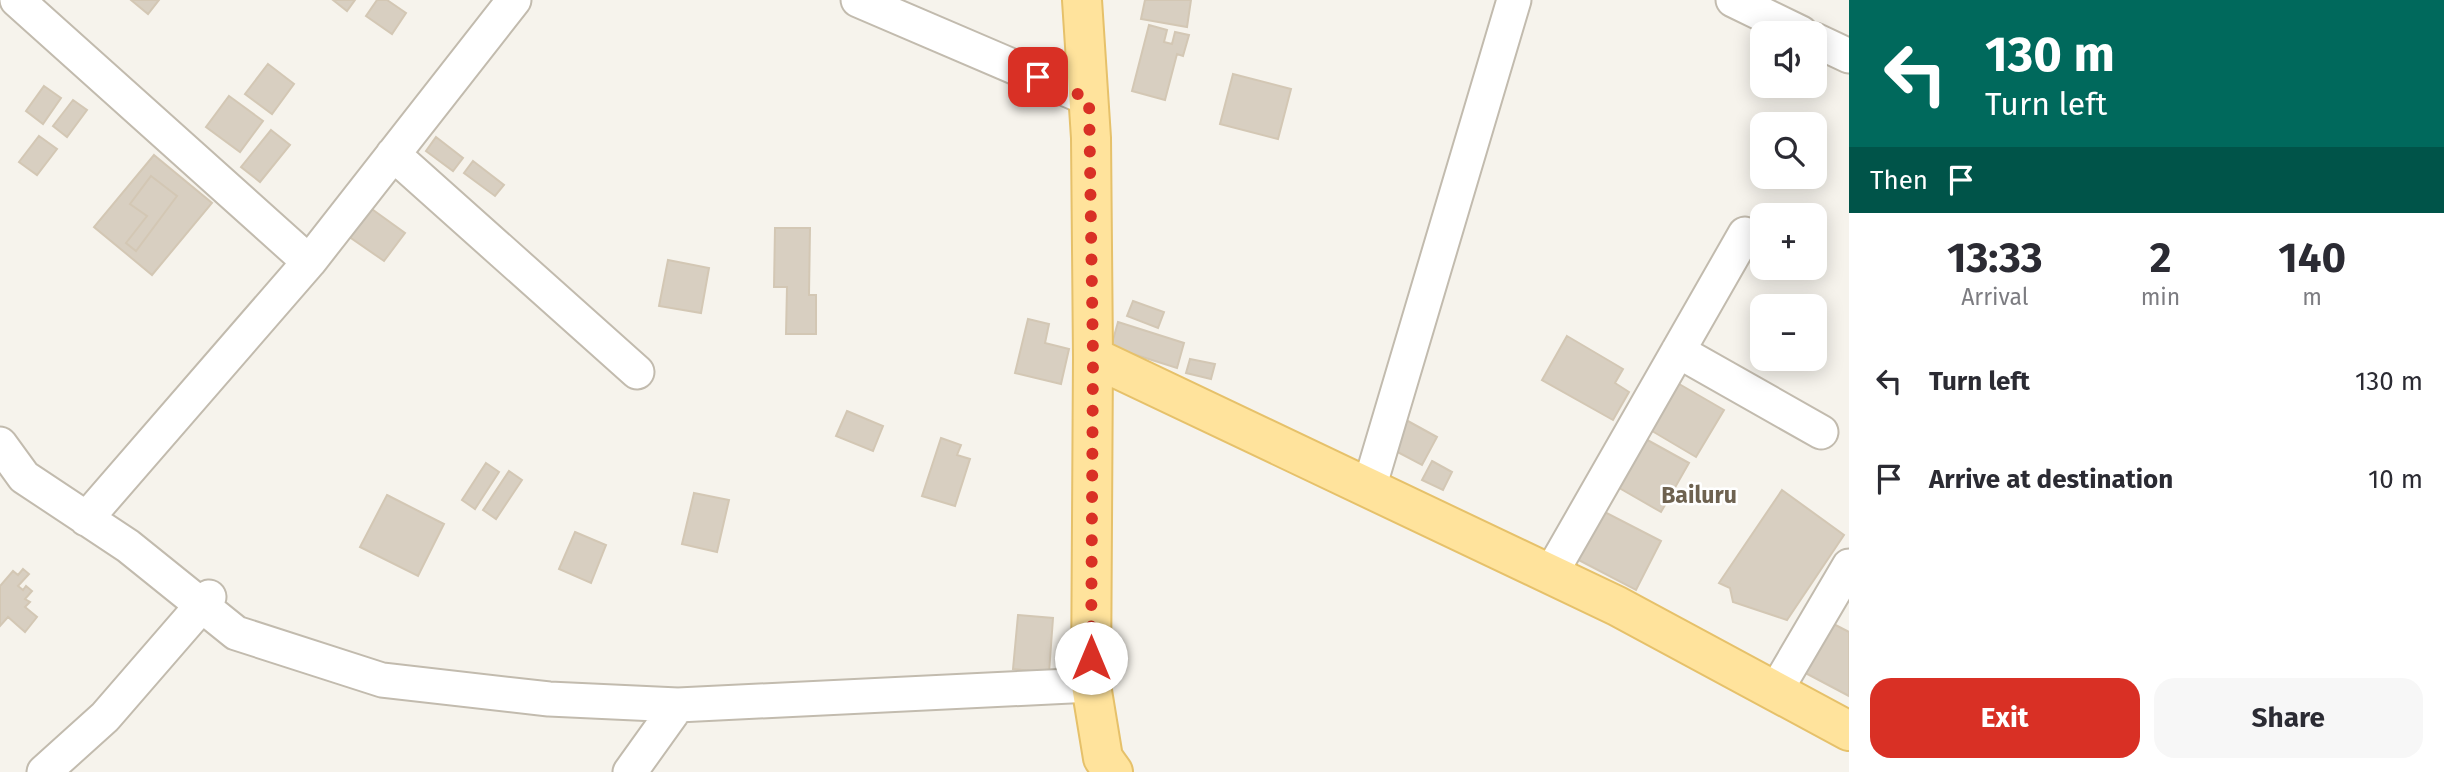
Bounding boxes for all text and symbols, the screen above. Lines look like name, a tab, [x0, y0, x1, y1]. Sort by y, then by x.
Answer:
map controls	[1750, 21, 1827, 371]
button: sound	[1750, 21, 1827, 98]
text: 130 m	[1985, 25, 2115, 84]
icon: left	[1870, 28, 1961, 119]
pin	[1008, 47, 1068, 107]
icon: arrive	[1019, 58, 1057, 96]
text: Turn left	[1985, 85, 2107, 123]
button: search	[1750, 112, 1827, 189]
icon: arrive	[1942, 161, 1980, 199]
text: Then	[1870, 165, 1928, 196]
button: +	[1750, 203, 1827, 280]
text: 13:33	[1947, 233, 2043, 283]
text: 2	[2150, 233, 2171, 283]
text: 140	[2278, 233, 2346, 283]
text: Arrival	[1961, 283, 2029, 311]
text: min	[2141, 283, 2180, 311]
text: m	[2302, 283, 2322, 311]
button: −	[1750, 294, 1827, 371]
icon: left	[1870, 362, 1908, 400]
text: Turn left	[1929, 366, 2030, 397]
text: 130 m	[2355, 366, 2423, 397]
icon: arrive	[1870, 460, 1908, 498]
text: Arrive at destination	[1929, 464, 2173, 495]
text: 10 m	[2368, 464, 2423, 495]
district label: Bailuru	[1661, 481, 1737, 509]
position arrow	[1054, 621, 1128, 695]
button: Exit	[1870, 678, 2140, 758]
button: Share	[2154, 678, 2423, 758]

